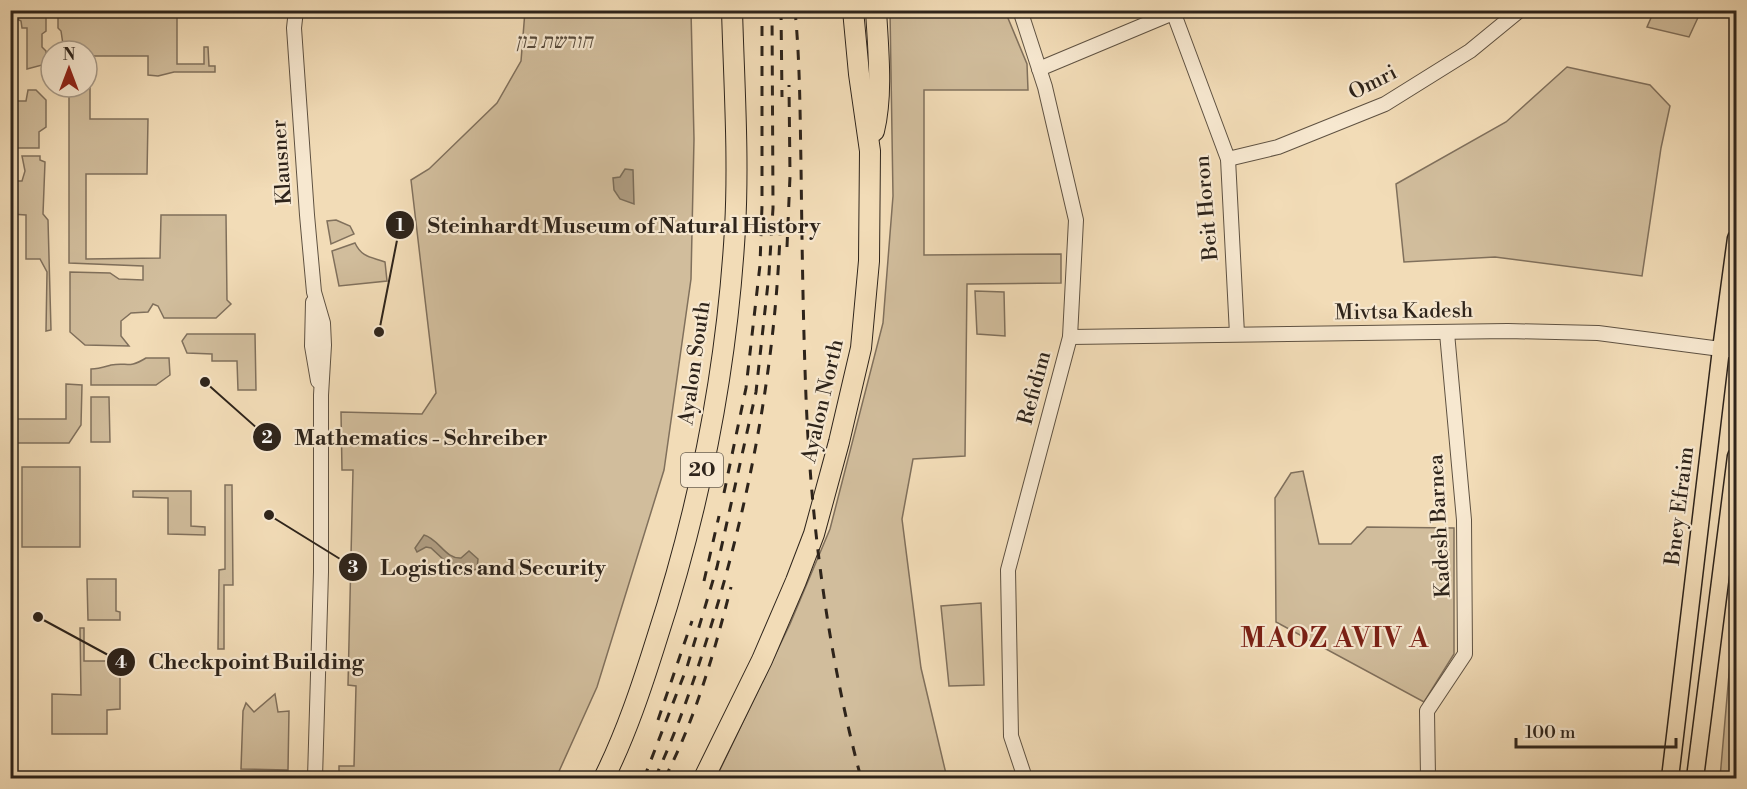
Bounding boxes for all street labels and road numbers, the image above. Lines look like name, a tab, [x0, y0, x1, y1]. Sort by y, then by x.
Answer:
street label: Omri	[1344, 60, 1402, 106]
street label: Klausner	[266, 118, 298, 206]
street label: Beit Horon	[1189, 154, 1225, 263]
street label: Mivtsa Kadesh	[1335, 298, 1474, 326]
street label: Ayalon South	[673, 299, 717, 428]
street label: Ayalon North	[796, 336, 850, 466]
street label: Refidim	[1013, 348, 1057, 428]
street label: Bney Efraim	[1660, 445, 1700, 568]
road number: 20	[681, 453, 723, 487]
street label: Kadesh Barnea	[1423, 453, 1457, 599]

